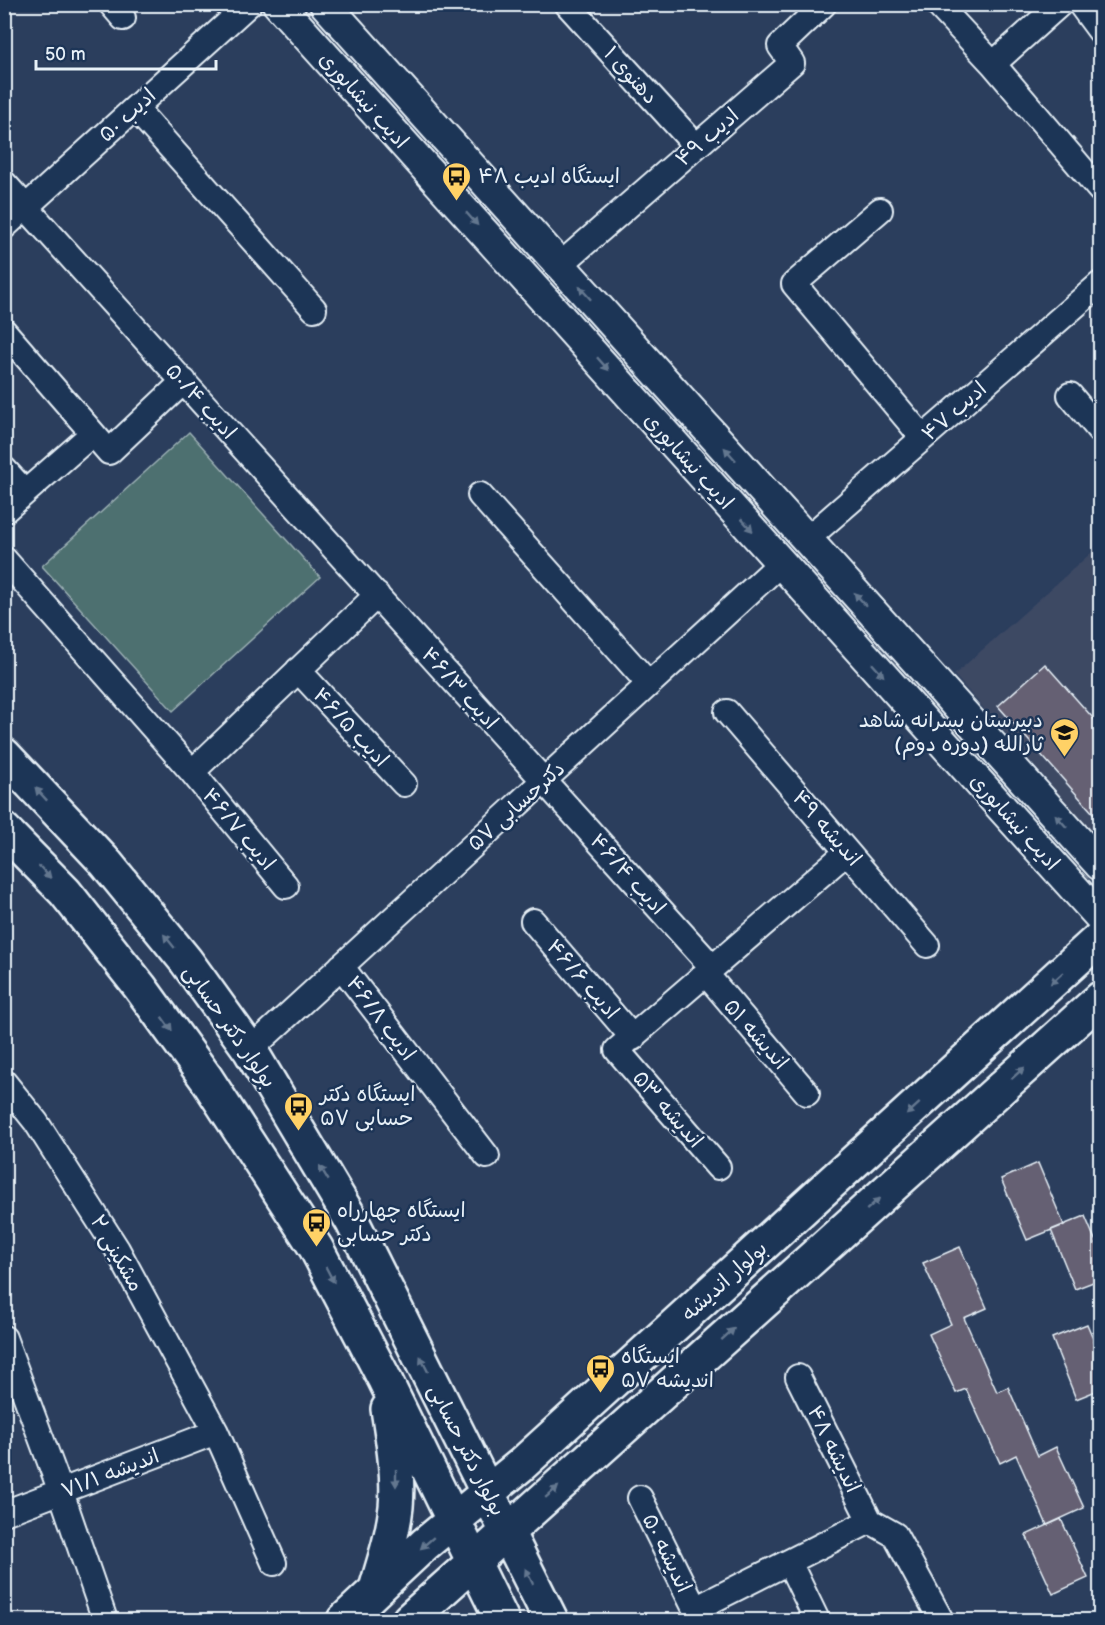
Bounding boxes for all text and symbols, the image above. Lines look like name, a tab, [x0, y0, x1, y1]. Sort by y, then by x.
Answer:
scale bar	[36, 33, 216, 71]
street label: دهنوی ۱	[597, 41, 663, 110]
text: 50 m	[45, 44, 86, 65]
street label: ادیب نیشابوری	[314, 47, 414, 154]
street label: ادیب ۵۰	[94, 83, 161, 148]
street label: ادیب ۴۹	[670, 103, 744, 172]
bus stop icon: ایستگاه ادیب ۴۸	[441, 160, 473, 202]
place label: ایستگاه ادیب ۴۸	[478, 164, 620, 189]
one-way arrow	[465, 212, 479, 227]
one-way arrow	[578, 286, 592, 301]
one-way arrow	[596, 357, 610, 372]
street label: ادیب ۵۰/۴	[160, 358, 241, 444]
street label: ادیب ۴۷	[917, 377, 992, 446]
street label: ادیب نیشابوری	[639, 408, 739, 515]
one-way arrow	[724, 447, 737, 462]
one-way arrow	[740, 517, 753, 532]
one-way arrow	[853, 591, 867, 606]
street label: ادیب ۴۶/۳	[416, 642, 503, 735]
one-way arrow	[871, 662, 884, 677]
street label: ادیب ۴۶/۵	[308, 682, 394, 772]
place label: دبیرستان پسرانه شاهد ثارالله (دوره دوم)	[859, 708, 1044, 760]
school or university icon: دبیرستان پسرانه شاهد ثارالله (دوره دوم)	[1048, 716, 1080, 758]
street label: دکترحسابی ۵۷	[463, 756, 571, 857]
street label: ادیب نیشابوری	[965, 769, 1065, 876]
street label: ادیب ۴۶/۷	[197, 783, 280, 876]
street label: اندیشه ۴۹	[787, 785, 866, 871]
one-way arrow	[35, 788, 49, 802]
one-way arrow	[1055, 814, 1068, 829]
street label: ادیب ۴۶/۴	[585, 829, 671, 920]
one-way arrow	[38, 864, 52, 879]
one-way arrow	[163, 933, 176, 949]
street label: ادیب ۴۶/۶	[541, 934, 624, 1024]
street label: بولوار دکتر حسابی	[177, 960, 281, 1093]
street label: ادیب ۴۶/۸	[341, 971, 421, 1066]
one-way arrow	[1050, 971, 1065, 984]
street label: اندیشه ۵۱	[718, 994, 793, 1075]
one-way arrow	[161, 1015, 173, 1031]
street label: اندیشه ۵۳	[627, 1065, 708, 1153]
one-way arrow	[1010, 1067, 1025, 1080]
place label: ایستگاه دکتر حسابی ۵۷	[318, 1082, 415, 1132]
bus stop icon: ایستگاه دکتر حسابی ۵۷	[283, 1090, 315, 1132]
one-way arrow	[906, 1102, 921, 1115]
one-way arrow	[318, 1165, 329, 1181]
place label: ایستگاه چهارراه دکتر حسابی	[337, 1198, 466, 1248]
one-way arrow	[865, 1198, 880, 1211]
bus stop icon: ایستگاه چهارراه دکتر حسابی	[300, 1206, 332, 1248]
street label: مشکینی ۲	[84, 1211, 148, 1296]
street label: بولوار اندیشه	[676, 1236, 773, 1327]
one-way arrow	[325, 1267, 335, 1284]
one-way arrow	[721, 1328, 735, 1342]
place label: ایستگاه اندیشه ۵۷	[621, 1344, 714, 1393]
bus stop icon: ایستگاه اندیشه ۵۷	[584, 1352, 616, 1394]
one-way arrow	[419, 1356, 429, 1373]
street label: بولوار دکتر حسابی	[422, 1380, 510, 1521]
street label: اندیشه ۴۸	[802, 1402, 865, 1497]
street label: اندیشه ۷۱/۱	[58, 1443, 163, 1504]
one-way arrow	[391, 1468, 401, 1487]
one-way arrow	[544, 1486, 560, 1499]
street label: اندیشه ۵۰	[637, 1510, 696, 1597]
one-way arrow	[419, 1536, 435, 1549]
one-way arrow	[525, 1567, 534, 1584]

